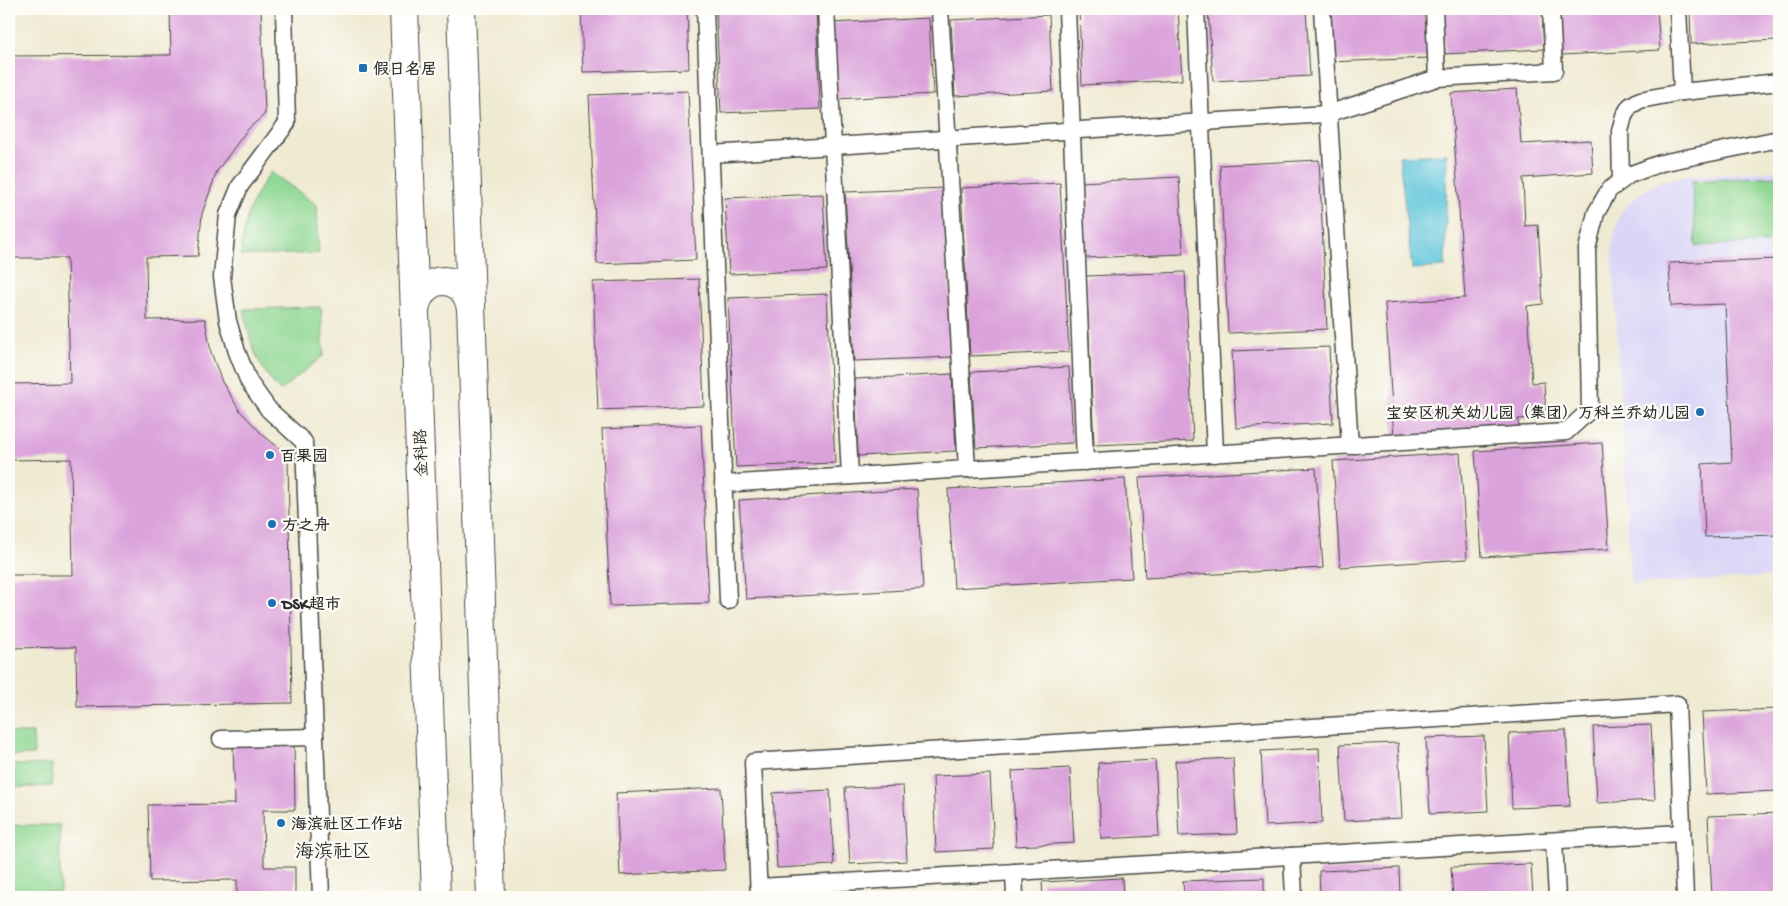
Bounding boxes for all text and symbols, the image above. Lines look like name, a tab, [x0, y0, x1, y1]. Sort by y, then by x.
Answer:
place label: 假日名居	[373, 60, 437, 81]
marker: 假日名居	[357, 62, 369, 74]
place label: 宝安区机关幼儿园（集团）万科兰乔幼儿园	[1386, 404, 1690, 425]
marker: 宝安区机关幼儿园（集团）万科兰乔幼儿园	[1694, 406, 1706, 418]
street label: 金科路	[411, 429, 434, 477]
place label: 百果园	[280, 448, 328, 468]
marker: 百果园	[264, 449, 276, 461]
place label: 方之舟	[282, 516, 330, 537]
marker: 方之舟	[266, 518, 278, 530]
place label: DSK超市	[280, 596, 341, 616]
marker: DSK超市	[266, 597, 278, 609]
place label: 海滨社区工作站	[291, 815, 403, 836]
marker: 海滨社区工作站	[275, 817, 287, 829]
district label: 海滨社区	[295, 841, 371, 865]

